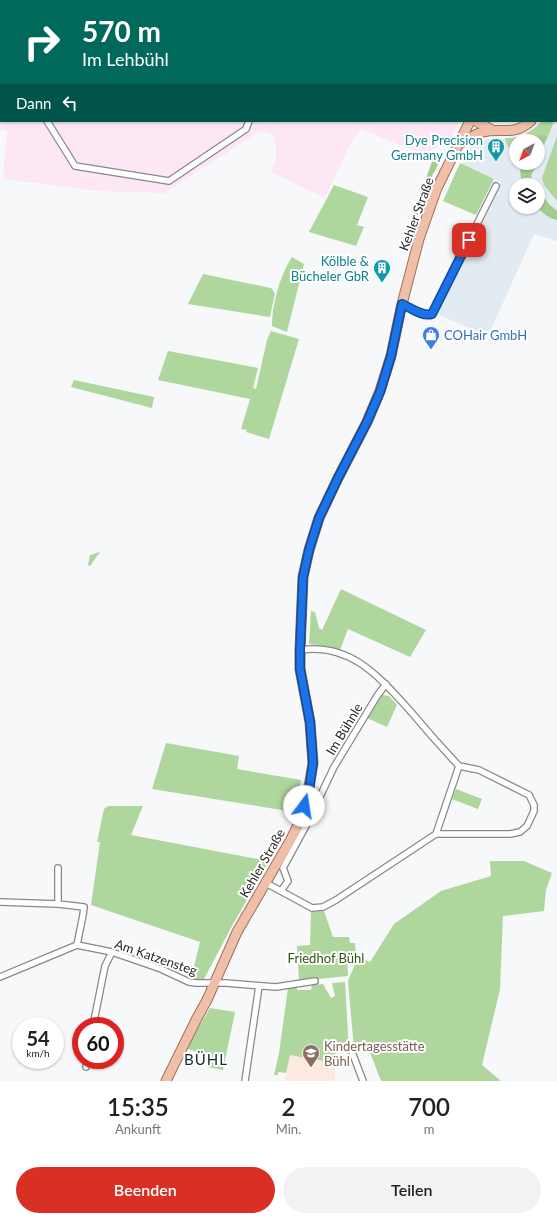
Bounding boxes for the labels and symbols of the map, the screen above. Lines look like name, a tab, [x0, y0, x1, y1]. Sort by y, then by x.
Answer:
place label: Dye Precision Germany GmbH	[391, 132, 483, 163]
north arrow	[509, 134, 545, 170]
building icon: Dye Precision Germany GmbH	[486, 137, 506, 162]
street label: Kehler Straße	[395, 175, 437, 253]
pin	[452, 223, 486, 257]
place label: Kölble & Bücheler GbR	[291, 253, 370, 284]
building icon: Kölble & Bücheler GbR	[372, 258, 392, 283]
shop icon: COHair GmbH	[421, 325, 441, 350]
place label: COHair GmbH	[444, 327, 527, 343]
street label: Im Bühnle	[322, 700, 366, 758]
position arrow	[283, 785, 325, 827]
street label: Kehler Straße	[236, 826, 288, 900]
street label: Am Katzensteg	[113, 935, 200, 979]
park label: Friedhof Bühl	[288, 950, 364, 966]
speed limit sign: 60	[72, 1017, 124, 1069]
place label: Kindertagesstätte Bühl	[324, 1038, 425, 1069]
school or university icon: Kindertagesstätte Bühl	[301, 1043, 321, 1068]
district label: BÜHL	[184, 1050, 228, 1068]

